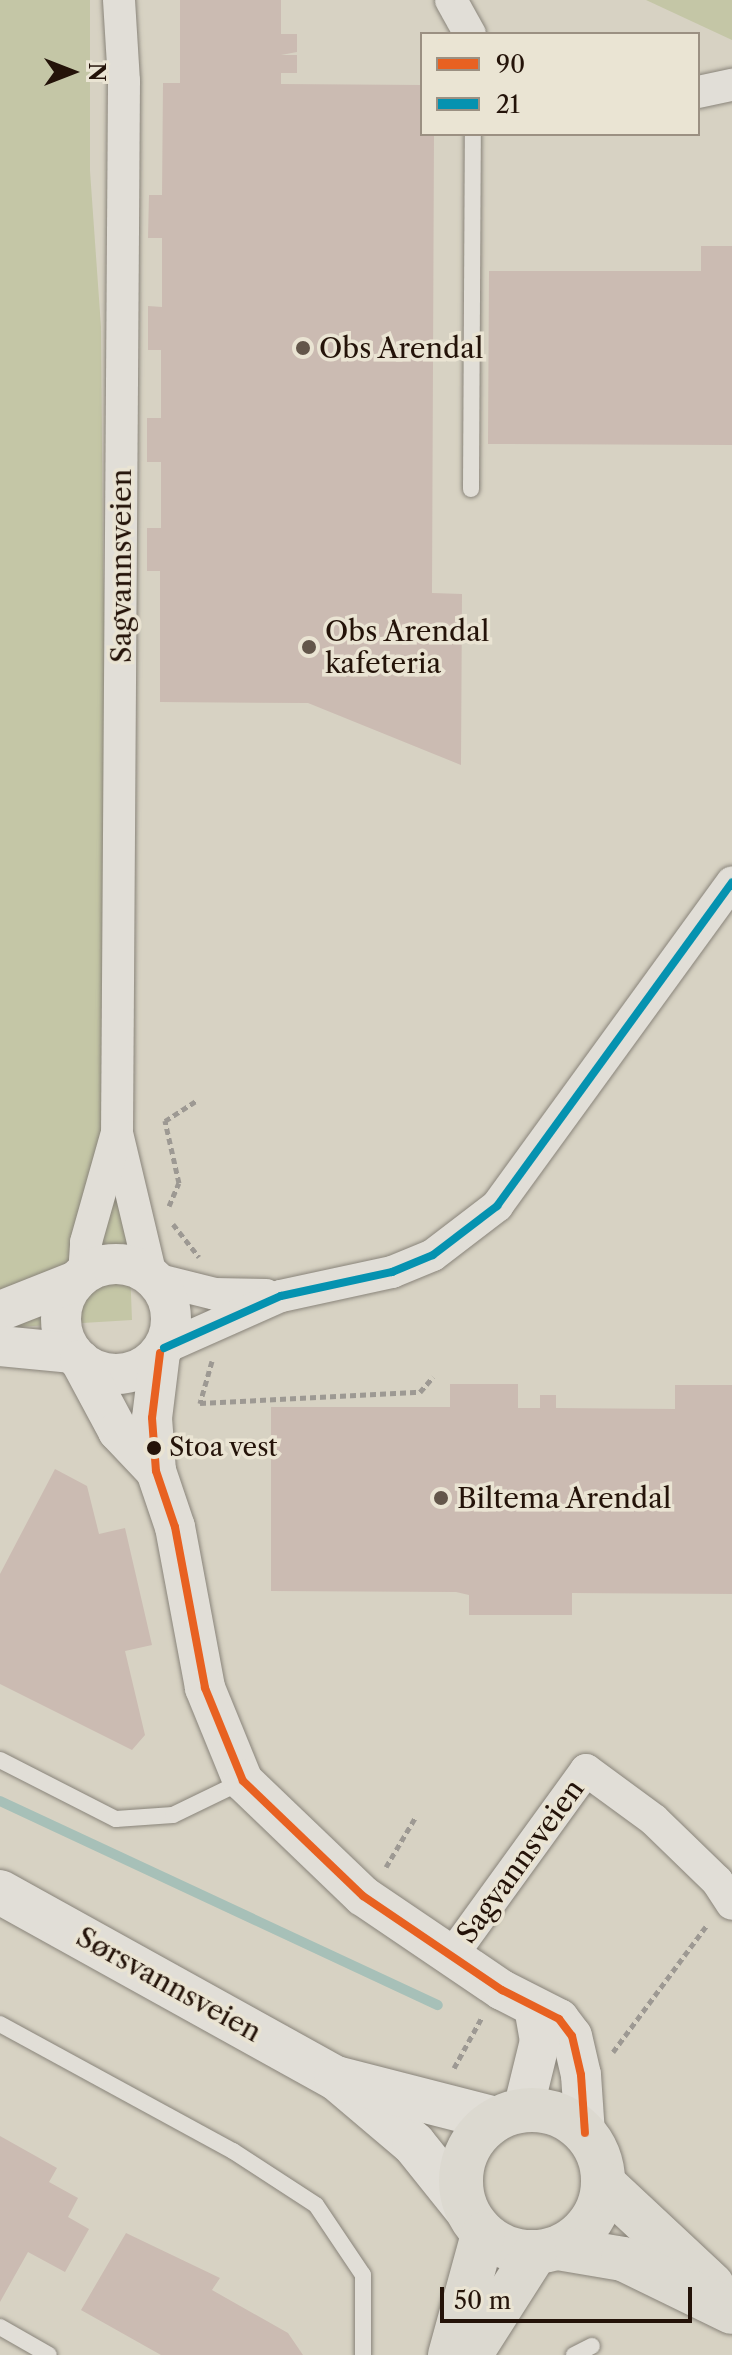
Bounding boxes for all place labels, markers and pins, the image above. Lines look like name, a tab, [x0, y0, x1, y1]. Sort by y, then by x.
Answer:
place label: Obs Arendal	[319, 331, 484, 365]
marker: Obs Arendal	[294, 339, 312, 357]
place label: Obs Arendal kafeteria	[325, 614, 490, 680]
marker: Obs Arendal kafeteria	[300, 638, 318, 656]
place label: Stoa vest	[169, 1432, 279, 1464]
marker: Stoa vest	[146, 1440, 162, 1456]
place label: Biltema Arendal	[457, 1481, 673, 1515]
marker: Biltema Arendal	[432, 1489, 450, 1507]

